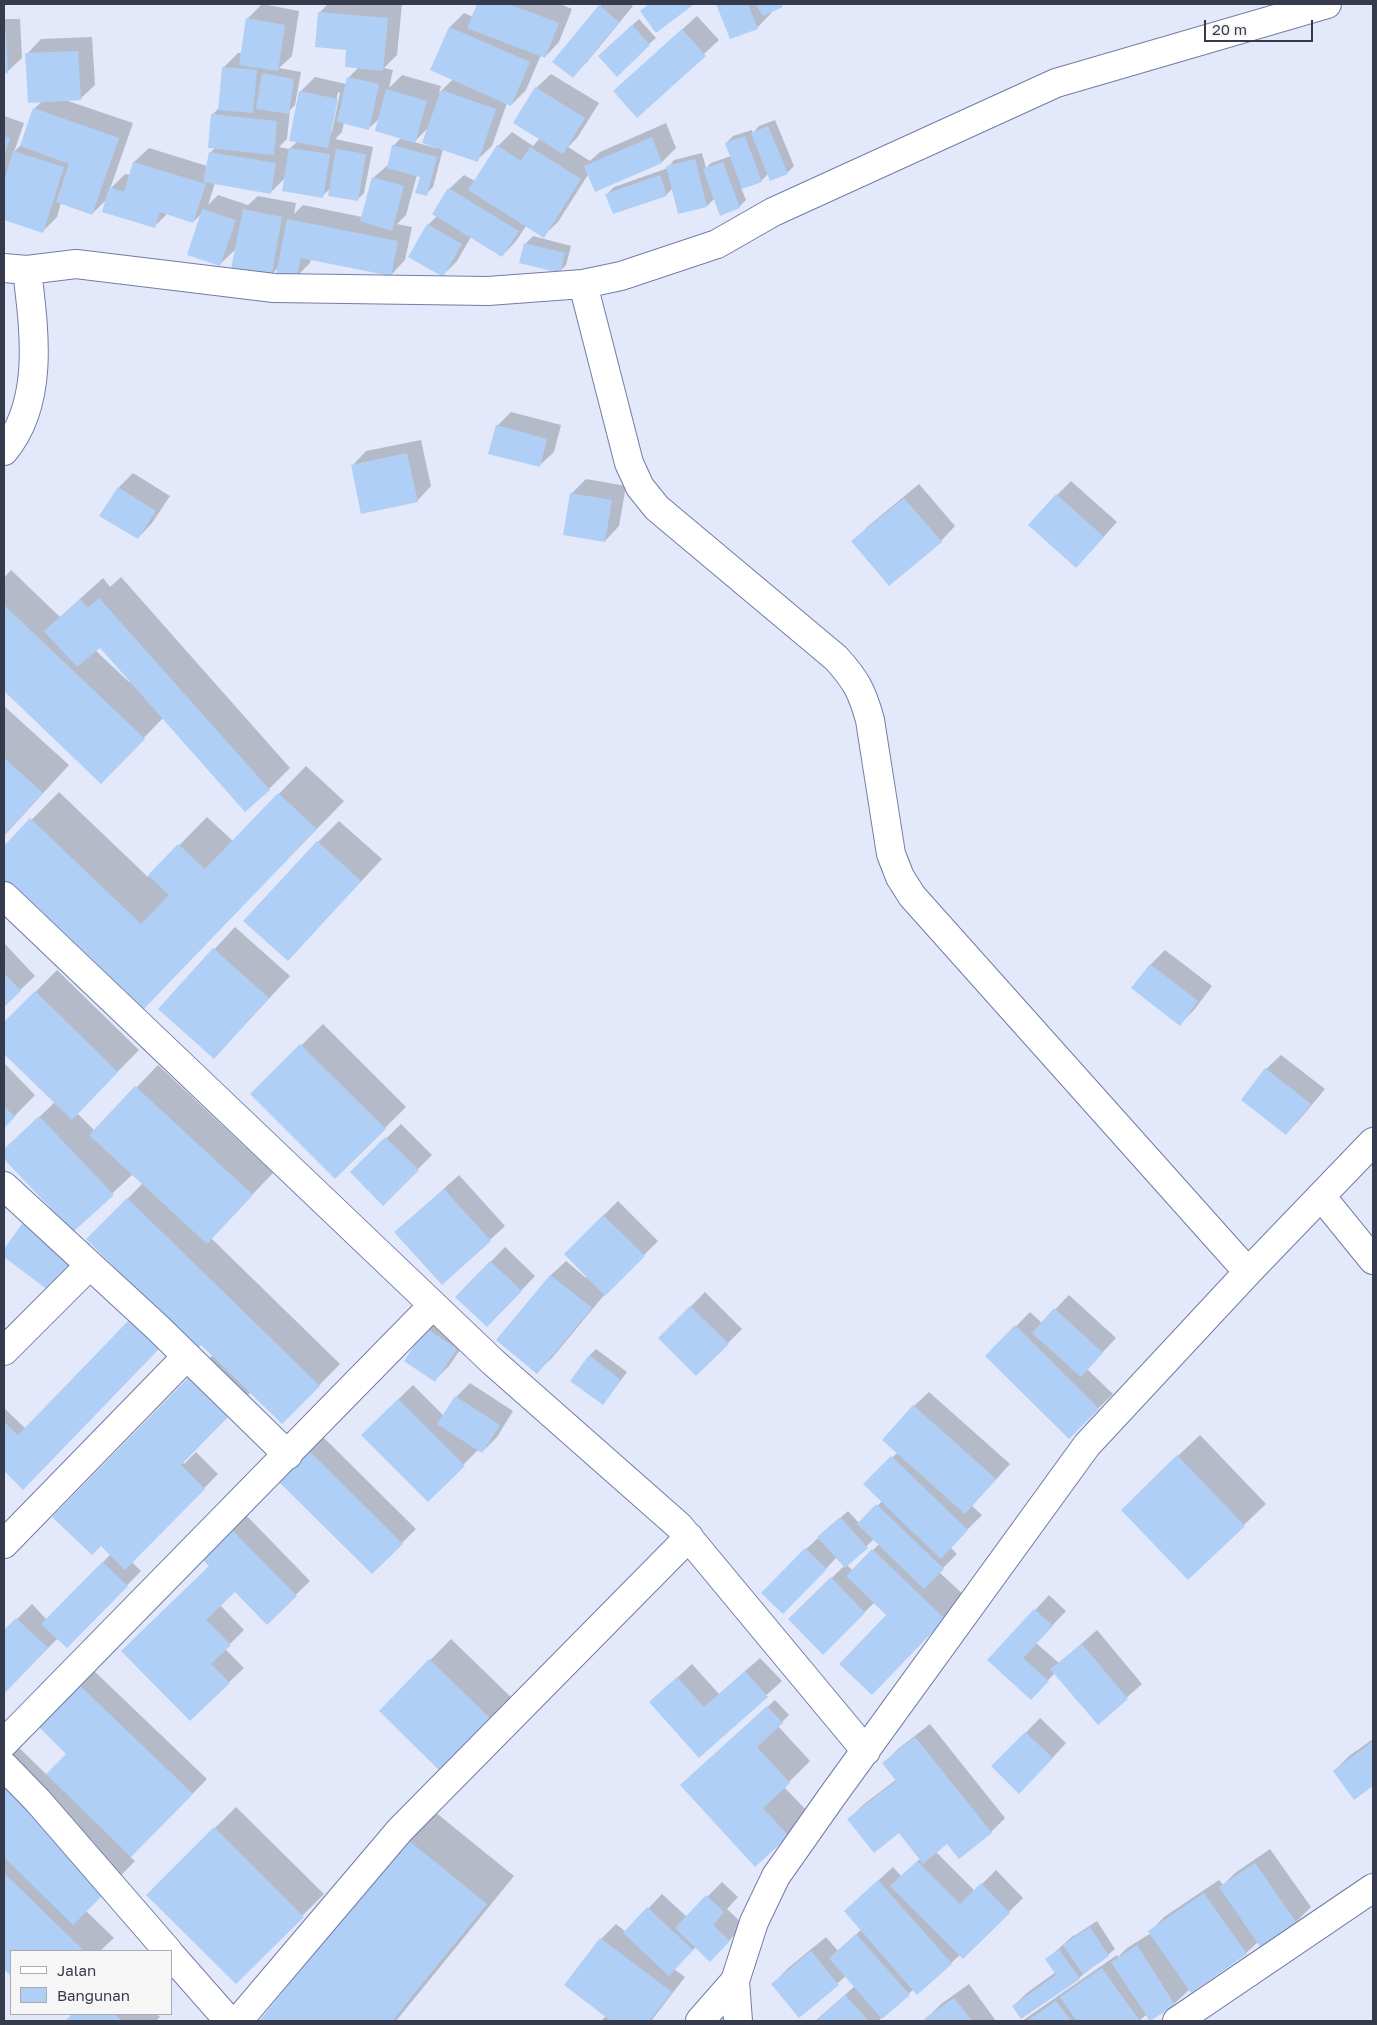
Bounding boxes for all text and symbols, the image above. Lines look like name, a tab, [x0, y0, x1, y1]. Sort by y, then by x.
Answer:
scale bar	[1207, 10, 1316, 42]
text: 20 m	[1212, 20, 1247, 38]
legend	[10, 1950, 172, 2015]
text: Jalan	[57, 1961, 96, 1979]
text: Bangunan	[57, 1986, 130, 2004]

